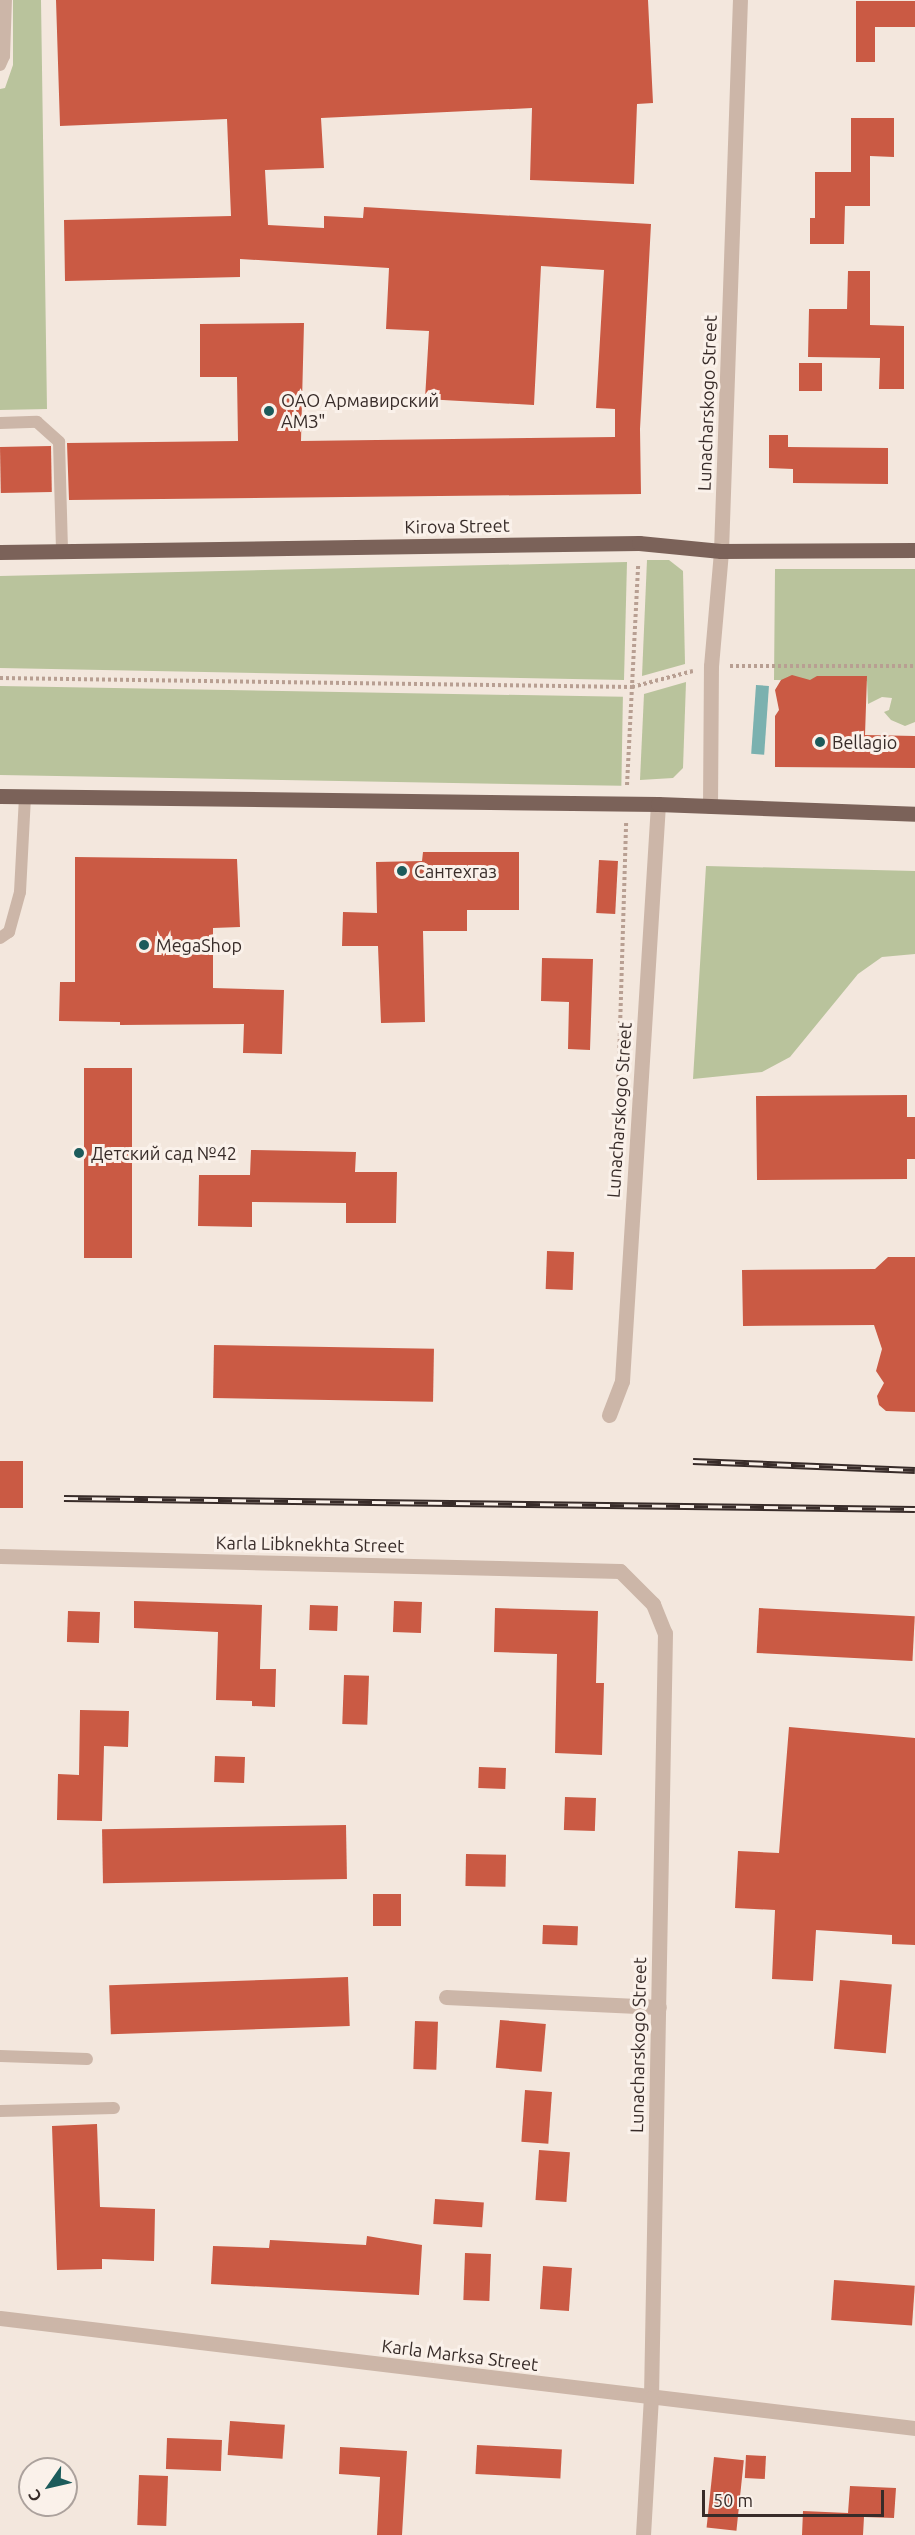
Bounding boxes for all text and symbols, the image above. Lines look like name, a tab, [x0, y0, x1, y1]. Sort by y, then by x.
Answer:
street label: Lunacharskogo Street	[693, 315, 721, 491]
place label: ОАО Армавирский АМЗ"	[281, 390, 439, 432]
marker: ОАО Армавирский АМЗ"	[262, 404, 276, 418]
street label: Kirova Street	[404, 514, 510, 538]
place label: Bellagio	[832, 731, 897, 753]
marker: Bellagio	[813, 735, 827, 749]
place label: Сантехгаз	[414, 860, 497, 882]
marker: Сантехгаз	[395, 864, 409, 878]
place label: MegaShop	[156, 934, 242, 956]
marker: MegaShop	[137, 938, 151, 952]
street label: Lunacharskogo Street	[602, 1021, 636, 1199]
place label: Детский сад №42	[91, 1142, 237, 1164]
marker: Детский сад №42	[72, 1146, 86, 1160]
street label: Karla Libknekhta Street	[216, 1532, 404, 1556]
street label: Lunacharskogo Street	[626, 1957, 650, 2133]
street label: Karla Marksa Street	[381, 2335, 539, 2375]
north arrow	[18, 2457, 78, 2517]
scale bar	[705, 2478, 886, 2516]
text: С	[24, 2487, 45, 2505]
text: 50 m	[713, 2490, 753, 2510]

